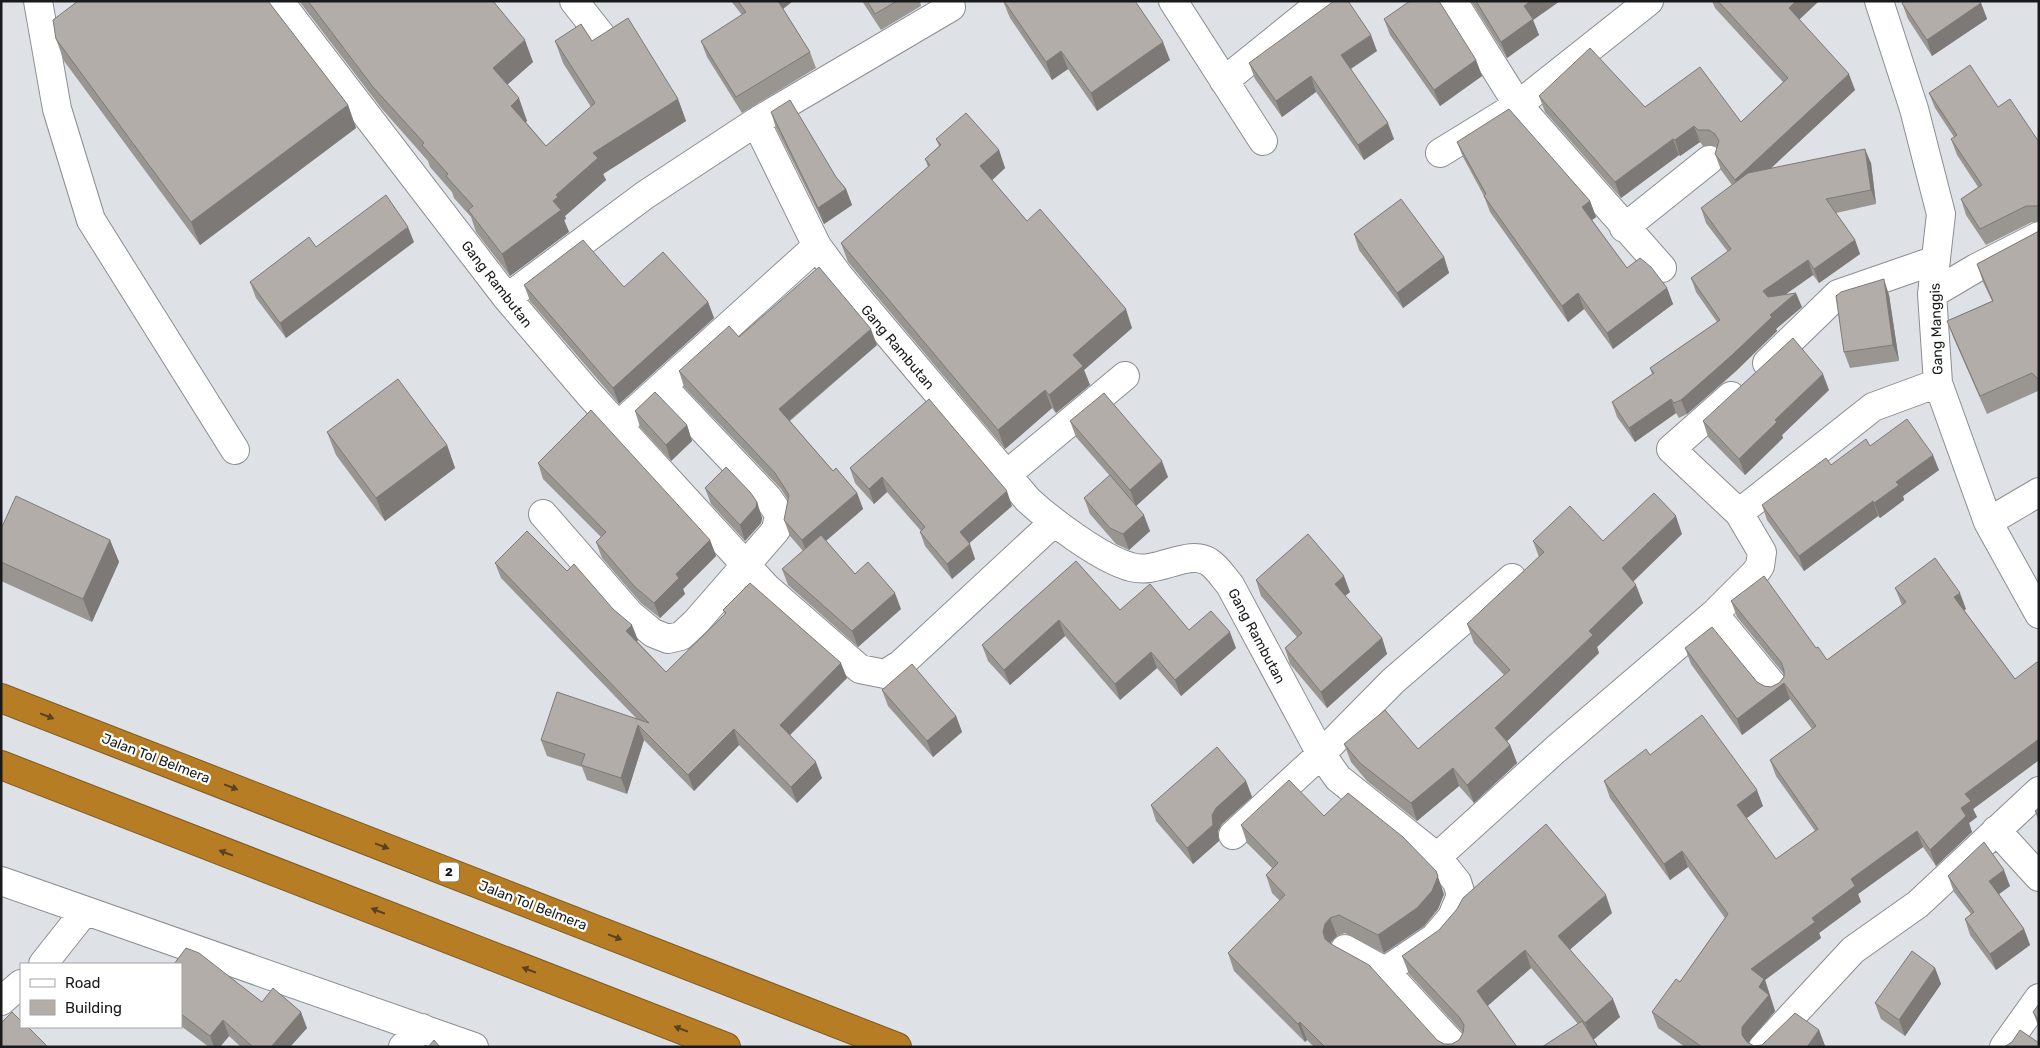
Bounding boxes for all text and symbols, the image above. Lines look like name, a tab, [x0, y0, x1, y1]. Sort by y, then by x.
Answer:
street label: Gang Rambutan	[457, 238, 536, 331]
street label: Gang Manggis	[1926, 283, 1947, 375]
street label: Gang Rambutan	[857, 302, 938, 393]
street label: Gang Rambutan	[1224, 586, 1289, 687]
one-way arrow	[40, 712, 54, 720]
street label: Jalan Tol Belmera	[99, 730, 212, 787]
one-way arrow	[224, 783, 239, 791]
one-way arrow	[375, 842, 390, 850]
one-way arrow	[219, 848, 234, 856]
road number: 2	[439, 862, 459, 882]
street label: Jalan Tol Belmera	[476, 877, 589, 934]
one-way arrow	[371, 907, 385, 915]
one-way arrow	[608, 933, 623, 941]
legend	[20, 963, 182, 1028]
one-way arrow	[522, 966, 537, 973]
text: Road	[65, 974, 101, 992]
text: Building	[65, 999, 122, 1017]
one-way arrow	[673, 1025, 688, 1033]

